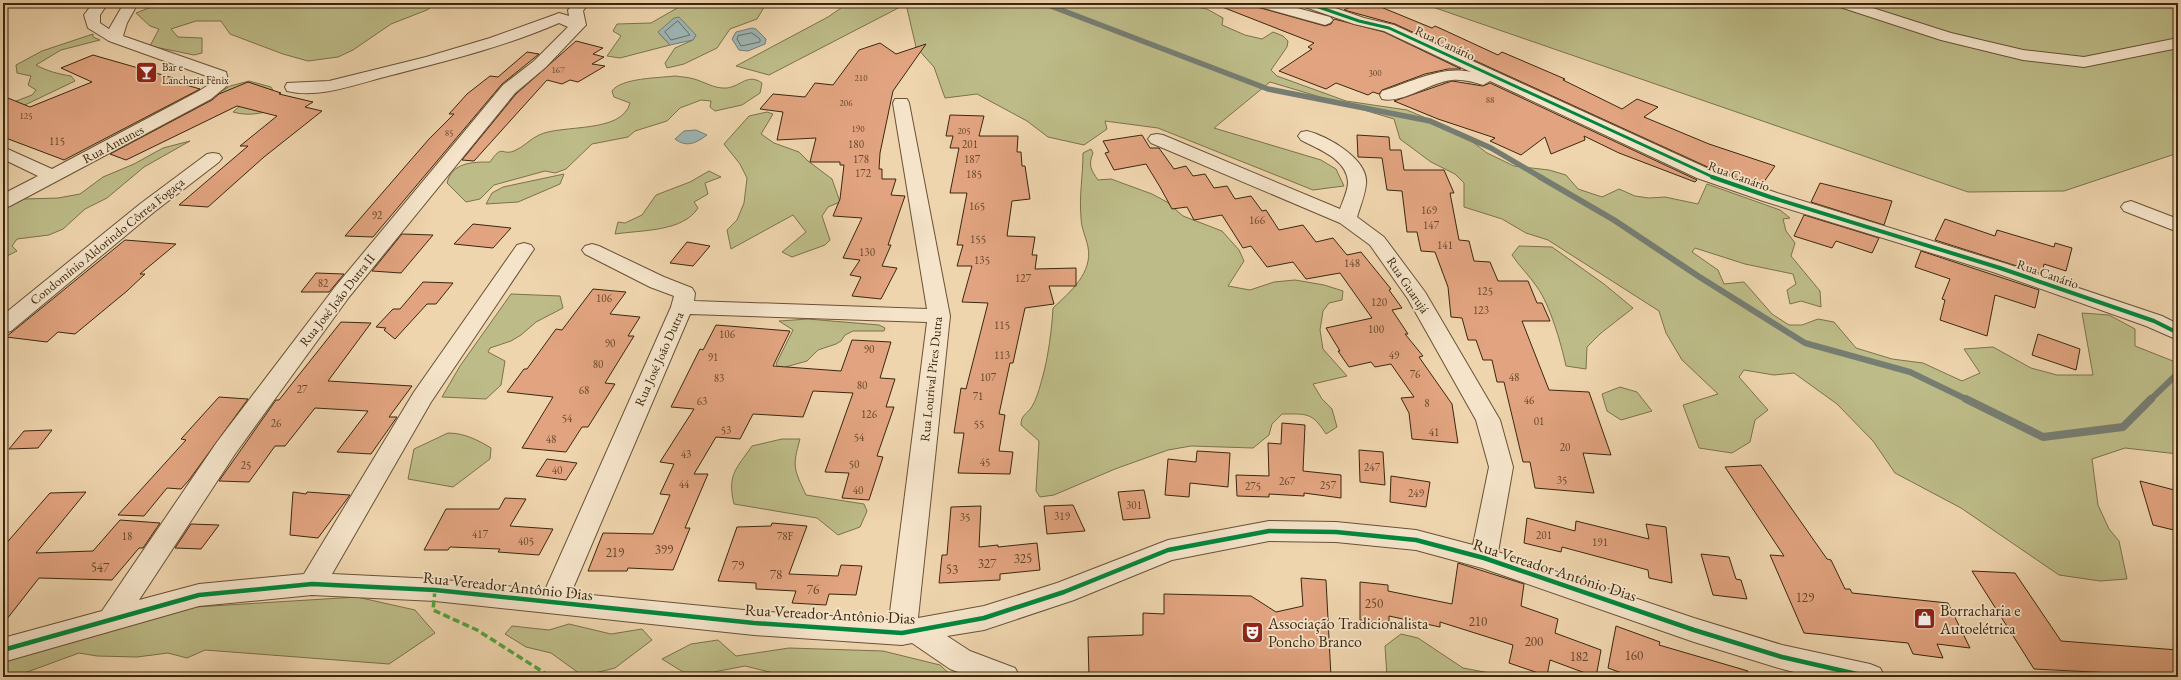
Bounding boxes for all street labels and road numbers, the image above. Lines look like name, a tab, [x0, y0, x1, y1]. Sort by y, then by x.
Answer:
street label: Rua Canário	[1412, 22, 1478, 64]
street label: Rua Antunes	[79, 121, 147, 167]
street label: Rua Canário	[1706, 157, 1772, 195]
street label: Condomínio Aldorindo Côrrea Fogaça	[26, 173, 188, 309]
street label: Rua José João Dutra II	[295, 250, 379, 350]
street label: Rua Guarujá	[1383, 253, 1434, 317]
street label: Rua Canário	[2015, 255, 2081, 293]
street label: Rua José João Dutra	[631, 308, 688, 409]
street label: Rua Lourival Pires Dutra	[916, 315, 946, 442]
street label: Rua Vereador Antônio Dias	[1471, 534, 1639, 606]
street label: Rua Vereador Antônio Dias	[422, 567, 594, 605]
street label: Rua Vereador Antônio Dias	[744, 599, 916, 629]

